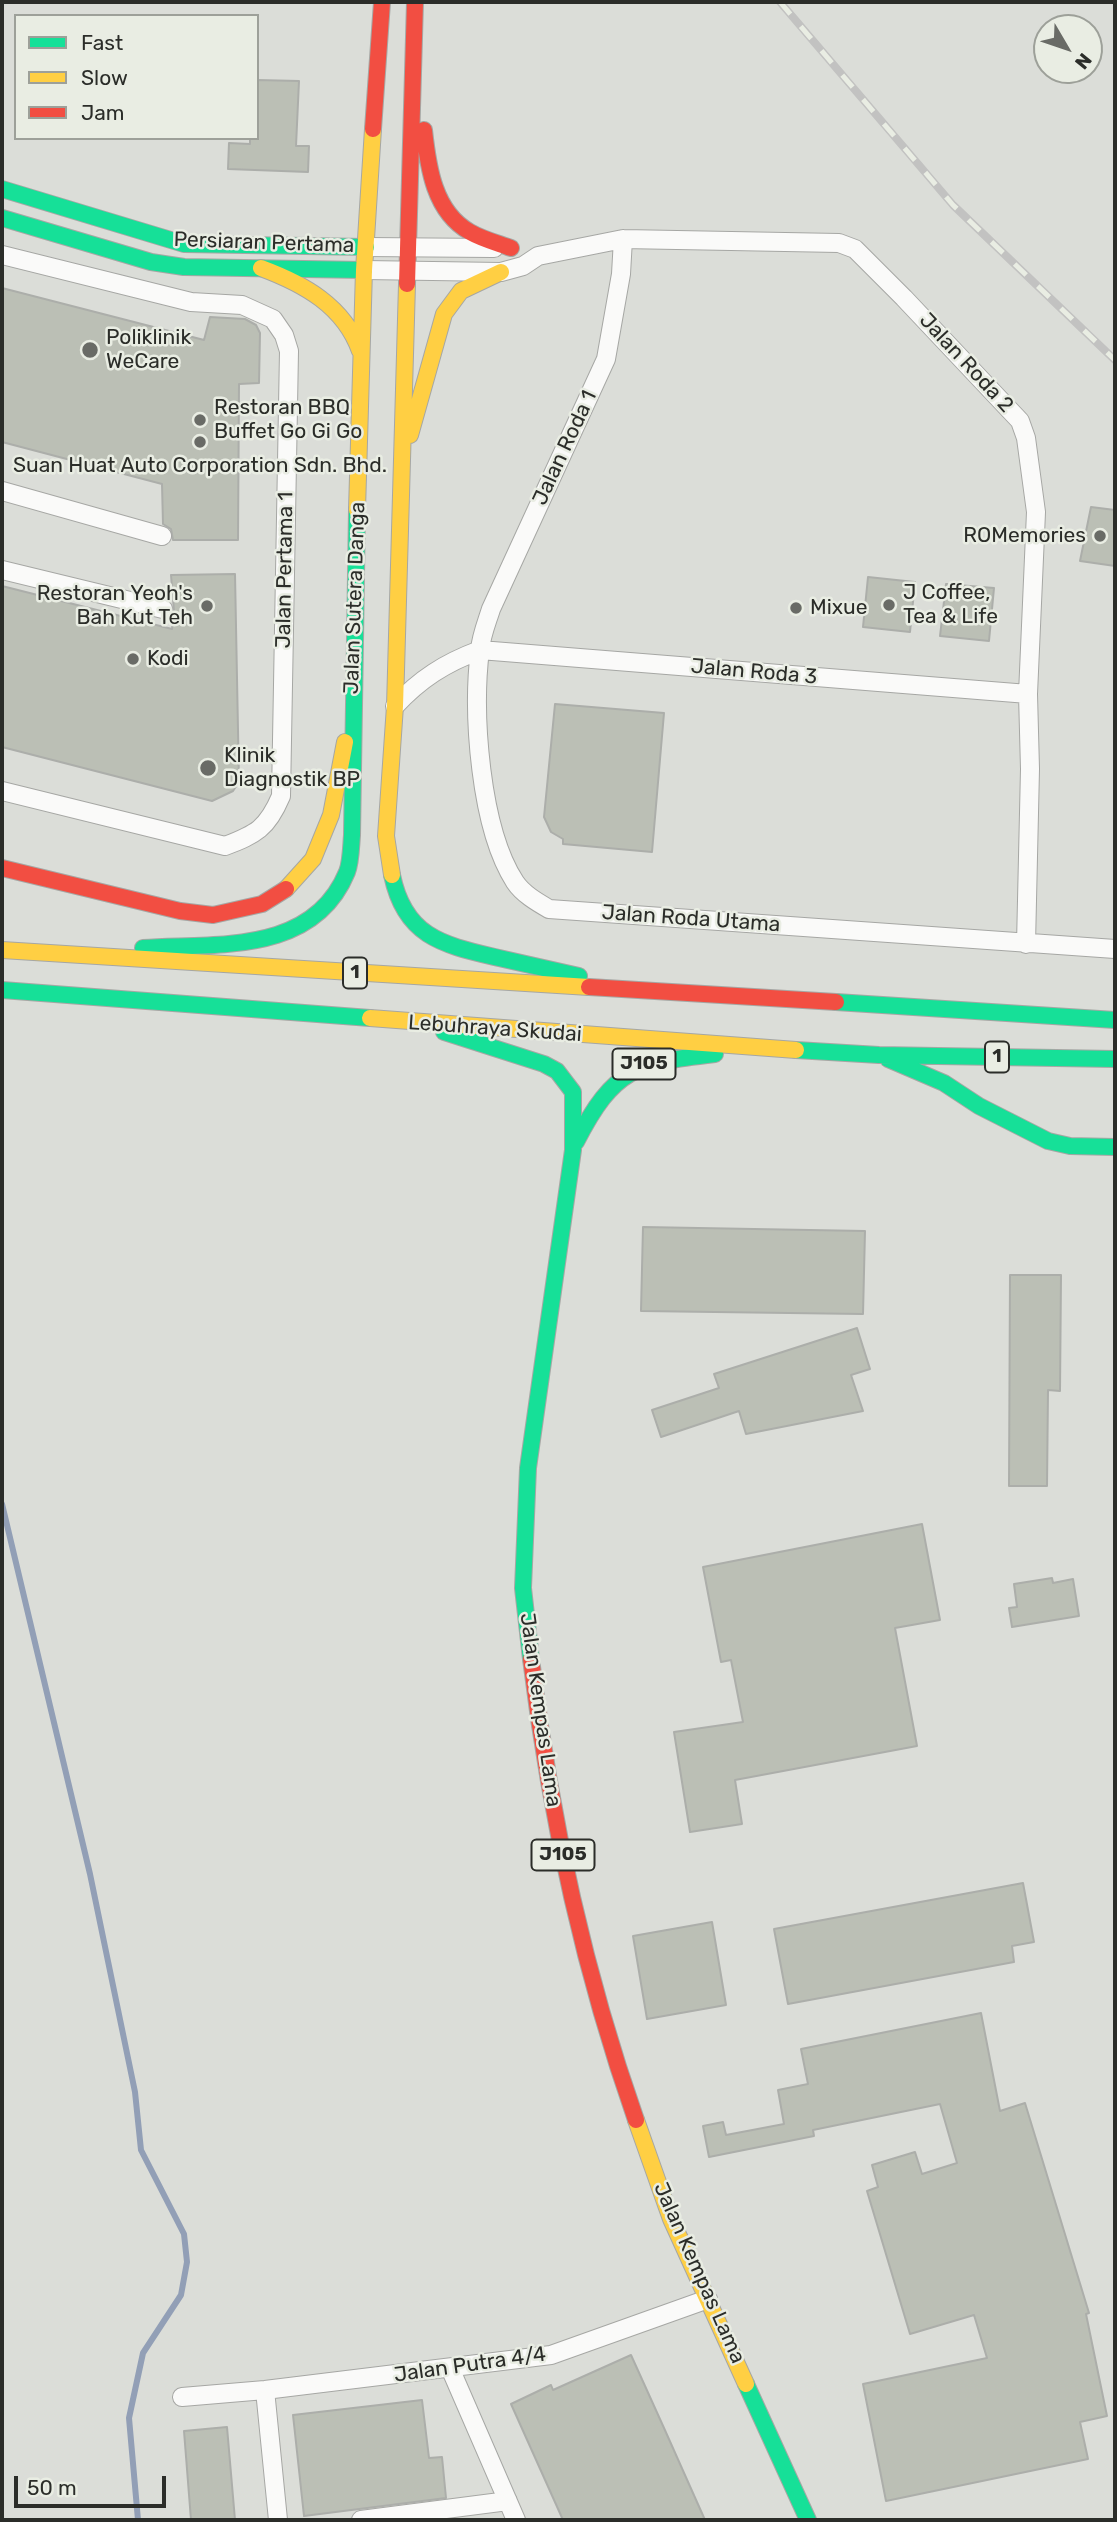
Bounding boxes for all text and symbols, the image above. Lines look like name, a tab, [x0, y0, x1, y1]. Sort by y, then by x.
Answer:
legend	[14, 14, 259, 140]
north arrow	[1033, 14, 1103, 84]
text: Fast	[81, 30, 123, 55]
text: N	[1070, 49, 1096, 74]
text: Slow	[81, 65, 128, 90]
text: Jam	[81, 100, 125, 125]
street label: Persiaran Pertama	[173, 227, 355, 259]
street label: Jalan Roda 2	[914, 308, 1018, 418]
place label: Poliklinik WeCare	[106, 325, 191, 375]
marker: Poliklinik WeCare	[80, 340, 100, 360]
street label: Jalan Roda 1	[528, 387, 602, 509]
place label: Restoran BBQ Buffet Go Gi Go	[214, 395, 362, 445]
marker: Restoran BBQ Buffet Go Gi Go	[192, 412, 208, 428]
marker: Suan Huat Auto Corporation Sdn. Bhd.	[192, 434, 208, 450]
place label: Suan Huat Auto Corporation Sdn. Bhd.	[13, 453, 387, 479]
street label: Jalan Pertama 1	[271, 491, 299, 649]
street label: Jalan Sutera Danga	[339, 501, 371, 695]
place label: ROMemories	[963, 523, 1086, 549]
marker: ROMemories	[1092, 528, 1108, 544]
place label: J Coffee, Tea & Life	[903, 580, 998, 630]
place label: Restoran Yeoh's Bah Kut Teh	[37, 581, 193, 631]
place label: Mixue	[810, 595, 867, 621]
marker: J Coffee, Tea & Life	[881, 597, 897, 613]
marker: Restoran Yeoh's Bah Kut Teh	[199, 598, 215, 614]
marker: Mixue	[788, 600, 804, 616]
place label: Kodi	[147, 646, 189, 672]
marker: Kodi	[125, 651, 141, 667]
street label: Jalan Roda 3	[690, 654, 818, 690]
place label: Klinik Diagnostik BP	[224, 743, 360, 793]
marker: Klinik Diagnostik BP	[198, 758, 218, 778]
street label: Jalan Roda Utama	[601, 900, 781, 938]
road number: 1	[343, 958, 367, 988]
street label: Lebuhraya Skudai	[407, 1010, 583, 1048]
road number: 1	[985, 1042, 1009, 1072]
road number: J105	[612, 1048, 676, 1080]
street label: Jalan Kempas Lama	[514, 1611, 566, 1809]
road number: J105	[532, 1840, 594, 1870]
street label: Jalan Kempas Lama	[648, 2179, 750, 2367]
street label: Jalan Putra 4/4	[392, 2342, 548, 2388]
scale bar	[18, 2462, 170, 2506]
text: 50 m	[27, 2475, 77, 2500]

